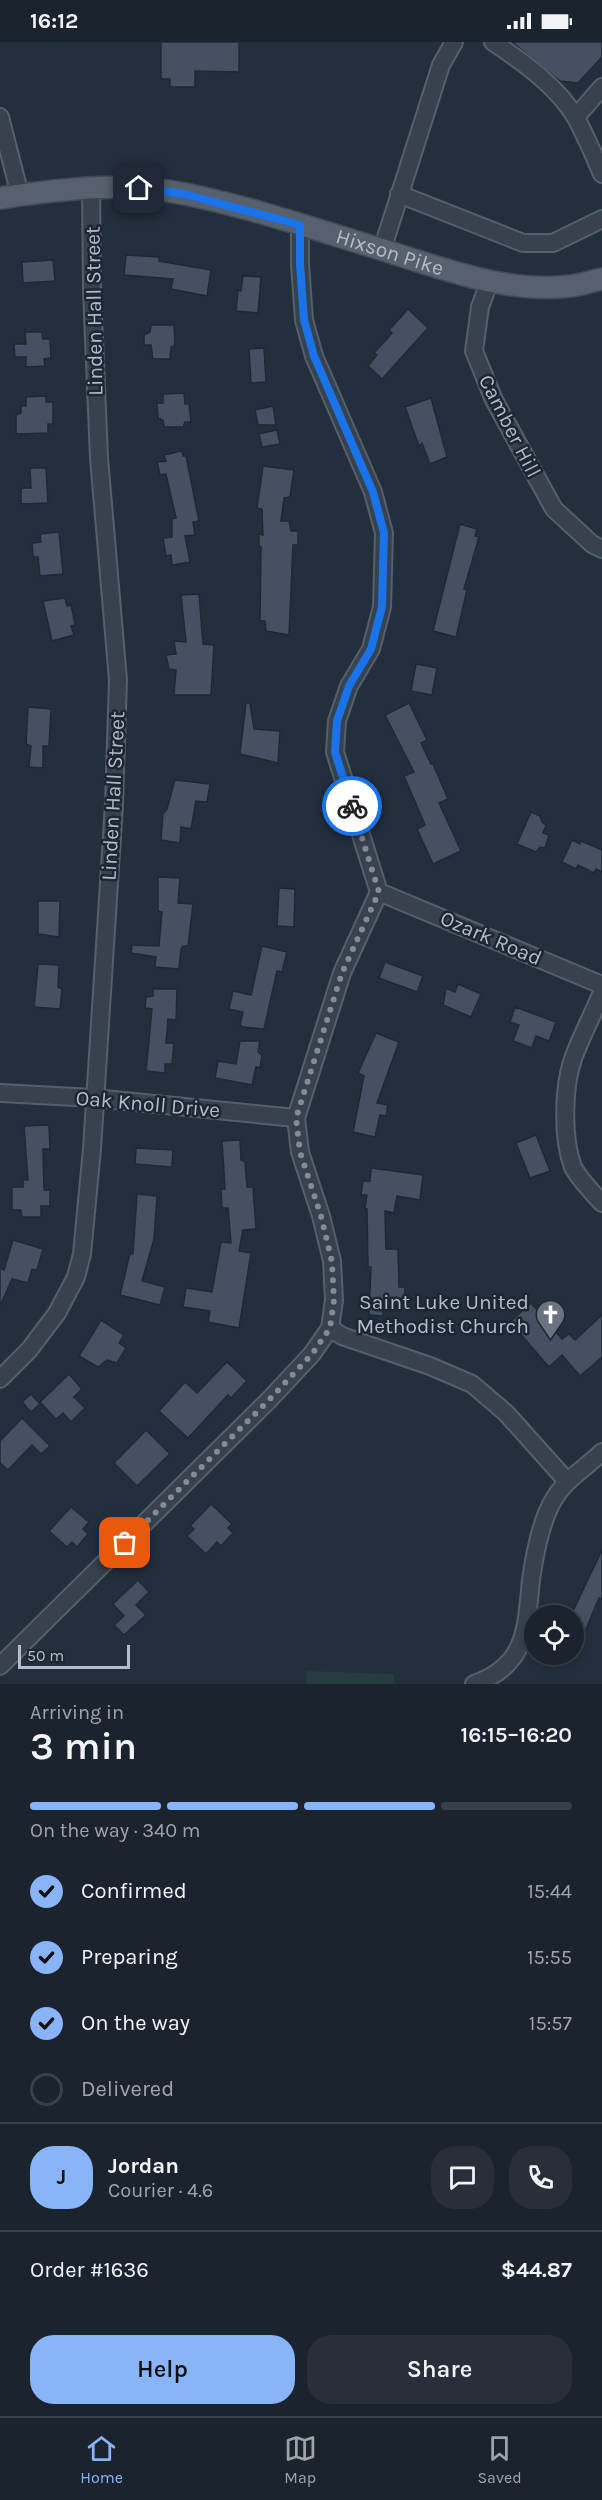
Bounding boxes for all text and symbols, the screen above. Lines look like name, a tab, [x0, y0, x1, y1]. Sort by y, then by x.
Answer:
text: 16:12	[30, 8, 78, 34]
pin	[113, 162, 164, 213]
icon: home	[122, 171, 155, 204]
street label: Hixson Pike	[333, 224, 447, 280]
street label: Linden Hall Street	[81, 226, 107, 396]
street label: Camber Hill	[474, 371, 546, 481]
street label: Linden Hall Street	[97, 711, 129, 881]
courier	[322, 776, 382, 836]
icon: bike	[336, 790, 369, 823]
street label: Ozark Road	[437, 906, 545, 970]
street label: Oak Knoll Drive	[75, 1086, 221, 1122]
place label: Saint Luke United Methodist Church	[356, 1290, 529, 1338]
church icon: Saint Luke United Methodist Church	[534, 1298, 566, 1340]
pin	[99, 1517, 150, 1568]
icon: bag	[108, 1526, 141, 1559]
map controls	[524, 1605, 584, 1665]
button: locate	[524, 1605, 584, 1665]
scale bar	[18, 1642, 130, 1670]
text: 50 m	[27, 1646, 64, 1665]
text: Arriving in	[30, 1701, 124, 1724]
text: 16:15–16:20	[460, 1722, 572, 1748]
text: 3 min	[30, 1723, 137, 1769]
text: On the way · 340 m	[30, 1819, 201, 1842]
icon: check	[30, 1875, 63, 1908]
text: Confirmed	[81, 1878, 187, 1904]
text: 15:44	[527, 1880, 572, 1903]
icon: check	[30, 1941, 63, 1974]
text: Preparing	[81, 1944, 178, 1970]
text: 15:55	[527, 1946, 572, 1969]
icon: check	[30, 2007, 63, 2040]
text: On the way	[81, 2010, 190, 2036]
text: 15:57	[529, 2012, 572, 2035]
text: Delivered	[81, 2076, 174, 2102]
button: chat	[431, 2146, 494, 2209]
button: phone	[509, 2146, 572, 2209]
text: Jordan	[108, 2153, 179, 2179]
text: J	[57, 2164, 66, 2190]
text: Courier · 4.6	[108, 2179, 213, 2202]
text: Order #1636	[30, 2257, 149, 2283]
text: $44.87	[501, 2257, 572, 2283]
button: Help	[30, 2335, 295, 2404]
button: Share	[307, 2335, 572, 2404]
tab: Home	[80, 2432, 123, 2487]
tab: Map	[284, 2432, 317, 2487]
tab: Saved	[477, 2432, 522, 2487]

